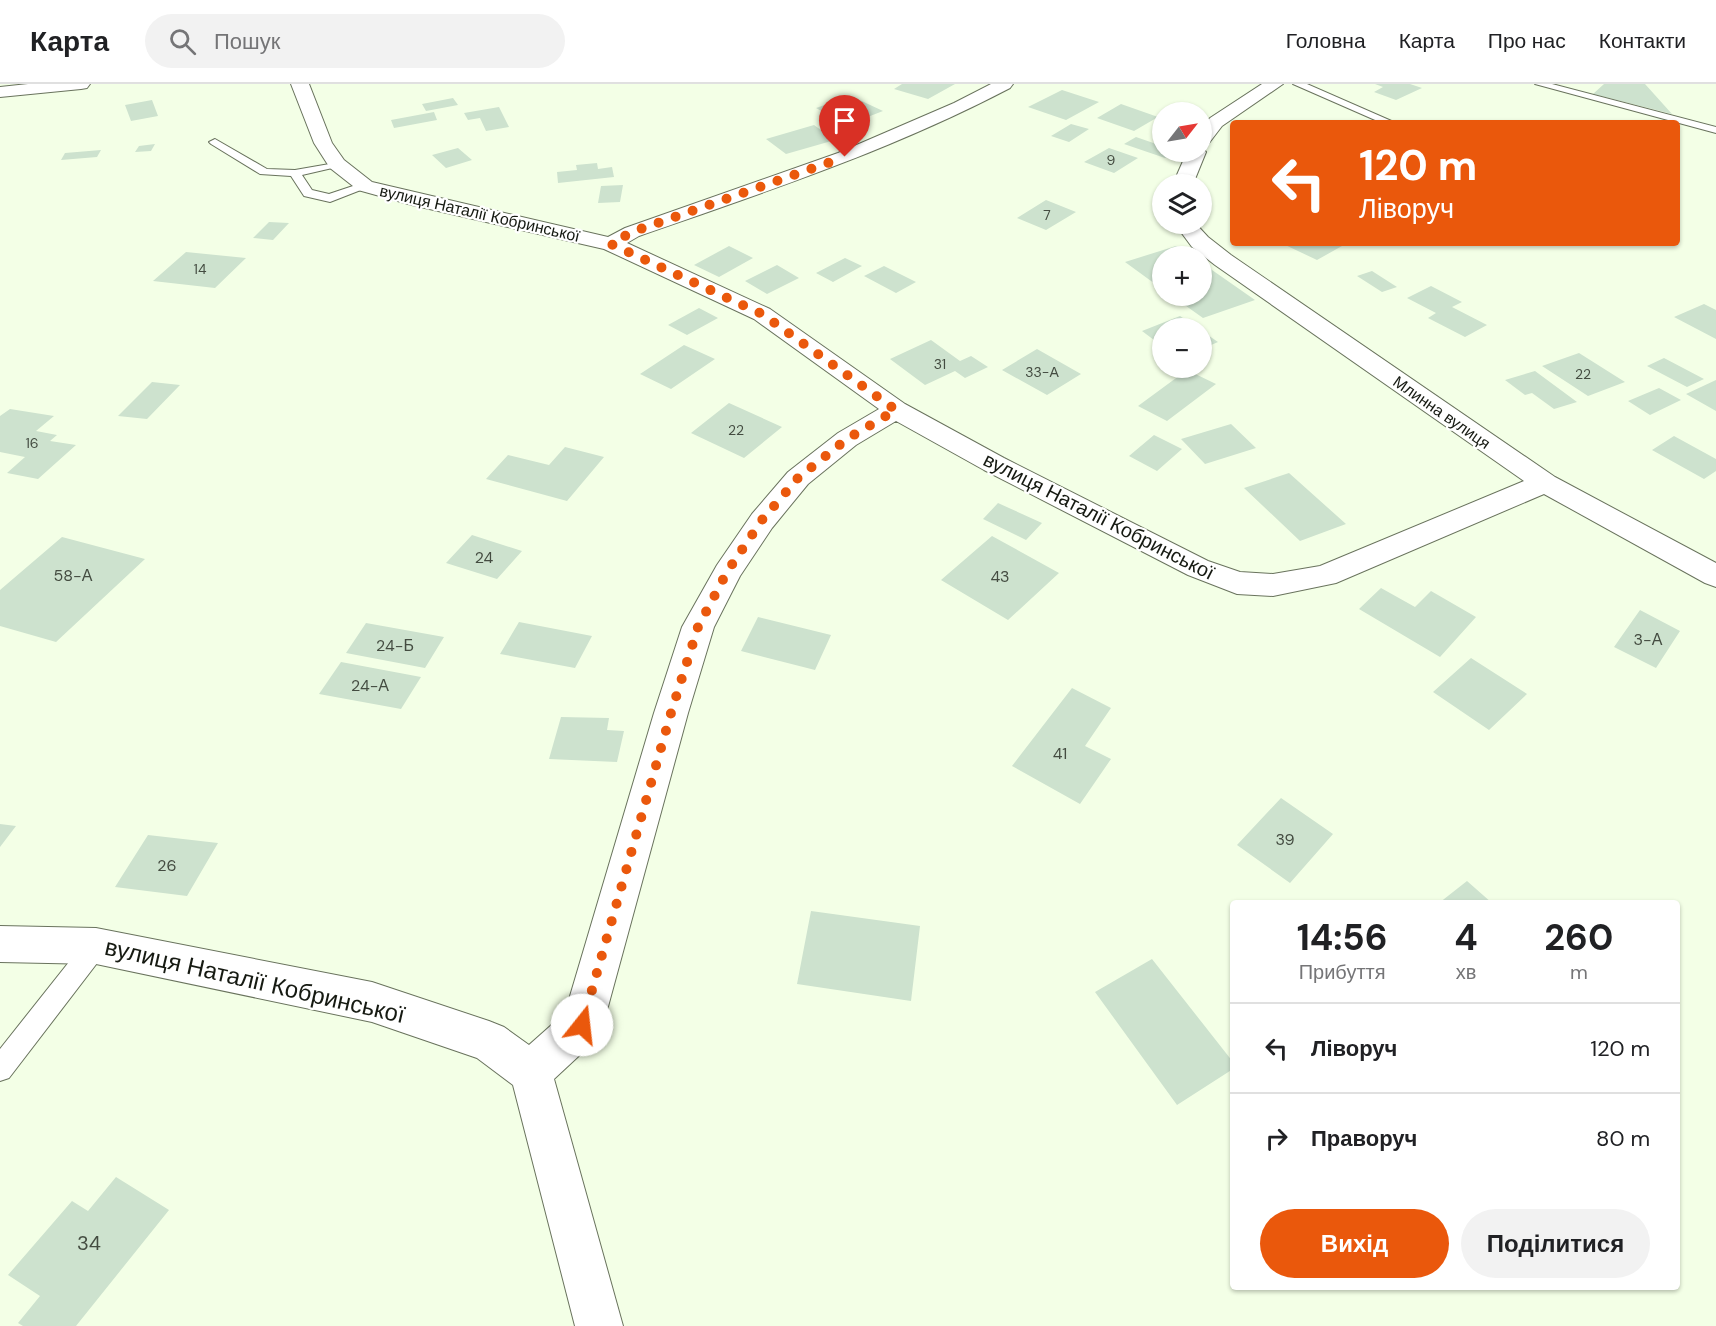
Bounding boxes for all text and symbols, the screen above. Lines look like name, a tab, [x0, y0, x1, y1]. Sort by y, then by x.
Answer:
search box	[145, 14, 565, 68]
text: Карта	[30, 23, 109, 60]
icon: search	[166, 25, 199, 58]
text: Пошук	[214, 27, 280, 56]
text: Головна	[1286, 27, 1366, 55]
text: Карта	[1399, 27, 1455, 55]
text: Про нас	[1488, 27, 1566, 55]
text: Контакти	[1599, 27, 1686, 55]
pin	[819, 95, 870, 157]
north arrow	[1152, 102, 1212, 162]
map controls	[1152, 102, 1212, 378]
icon: arrive	[828, 104, 861, 137]
text: 120 m	[1359, 138, 1477, 193]
icon: left	[1260, 144, 1338, 222]
house number: 9	[1107, 151, 1116, 169]
button: layers	[1152, 174, 1212, 234]
street label: вулиця Наталії Кобринської	[378, 180, 583, 247]
text: Ліворуч	[1359, 191, 1454, 226]
house number: 7	[1043, 206, 1051, 224]
button: +	[1152, 246, 1212, 306]
house number: 14	[194, 260, 207, 278]
button: −	[1152, 318, 1212, 378]
house number: 31	[934, 355, 946, 373]
house number: 33-А	[1025, 363, 1059, 381]
house number: 22	[1575, 365, 1591, 383]
street label: Млинна вулиця	[1389, 371, 1495, 454]
house number: 22	[728, 421, 744, 439]
house number: 16	[25, 434, 39, 452]
street label: вулиця Наталії Кобринської	[979, 446, 1219, 586]
house number: 24	[475, 547, 494, 568]
house number: 58-А	[54, 565, 93, 586]
house number: 43	[990, 566, 1010, 587]
house number: 3-А	[1634, 629, 1663, 650]
house number: 24-Б	[376, 635, 414, 656]
house number: 24-А	[351, 675, 389, 696]
house number: 41	[1053, 743, 1067, 764]
house number: 39	[1275, 829, 1295, 850]
house number: 26	[157, 855, 177, 876]
text: 14:56	[1297, 914, 1388, 961]
text: 4	[1454, 914, 1478, 961]
text: 260	[1544, 914, 1613, 961]
street label: вулиця Наталії Кобринської	[102, 931, 409, 1030]
text: Прибуття	[1299, 959, 1386, 985]
text: хв	[1456, 959, 1476, 985]
text: m	[1570, 959, 1588, 985]
position arrow	[550, 993, 614, 1057]
icon: left	[1260, 1032, 1293, 1065]
text: Ліворуч	[1311, 1034, 1397, 1063]
text: 120 m	[1590, 1034, 1650, 1063]
icon: right	[1260, 1122, 1293, 1155]
text: Праворуч	[1311, 1124, 1417, 1153]
text: 80 m	[1596, 1124, 1650, 1153]
button: Вихід	[1260, 1209, 1449, 1278]
button: Поділитися	[1461, 1209, 1650, 1278]
house number: 34	[77, 1230, 101, 1256]

